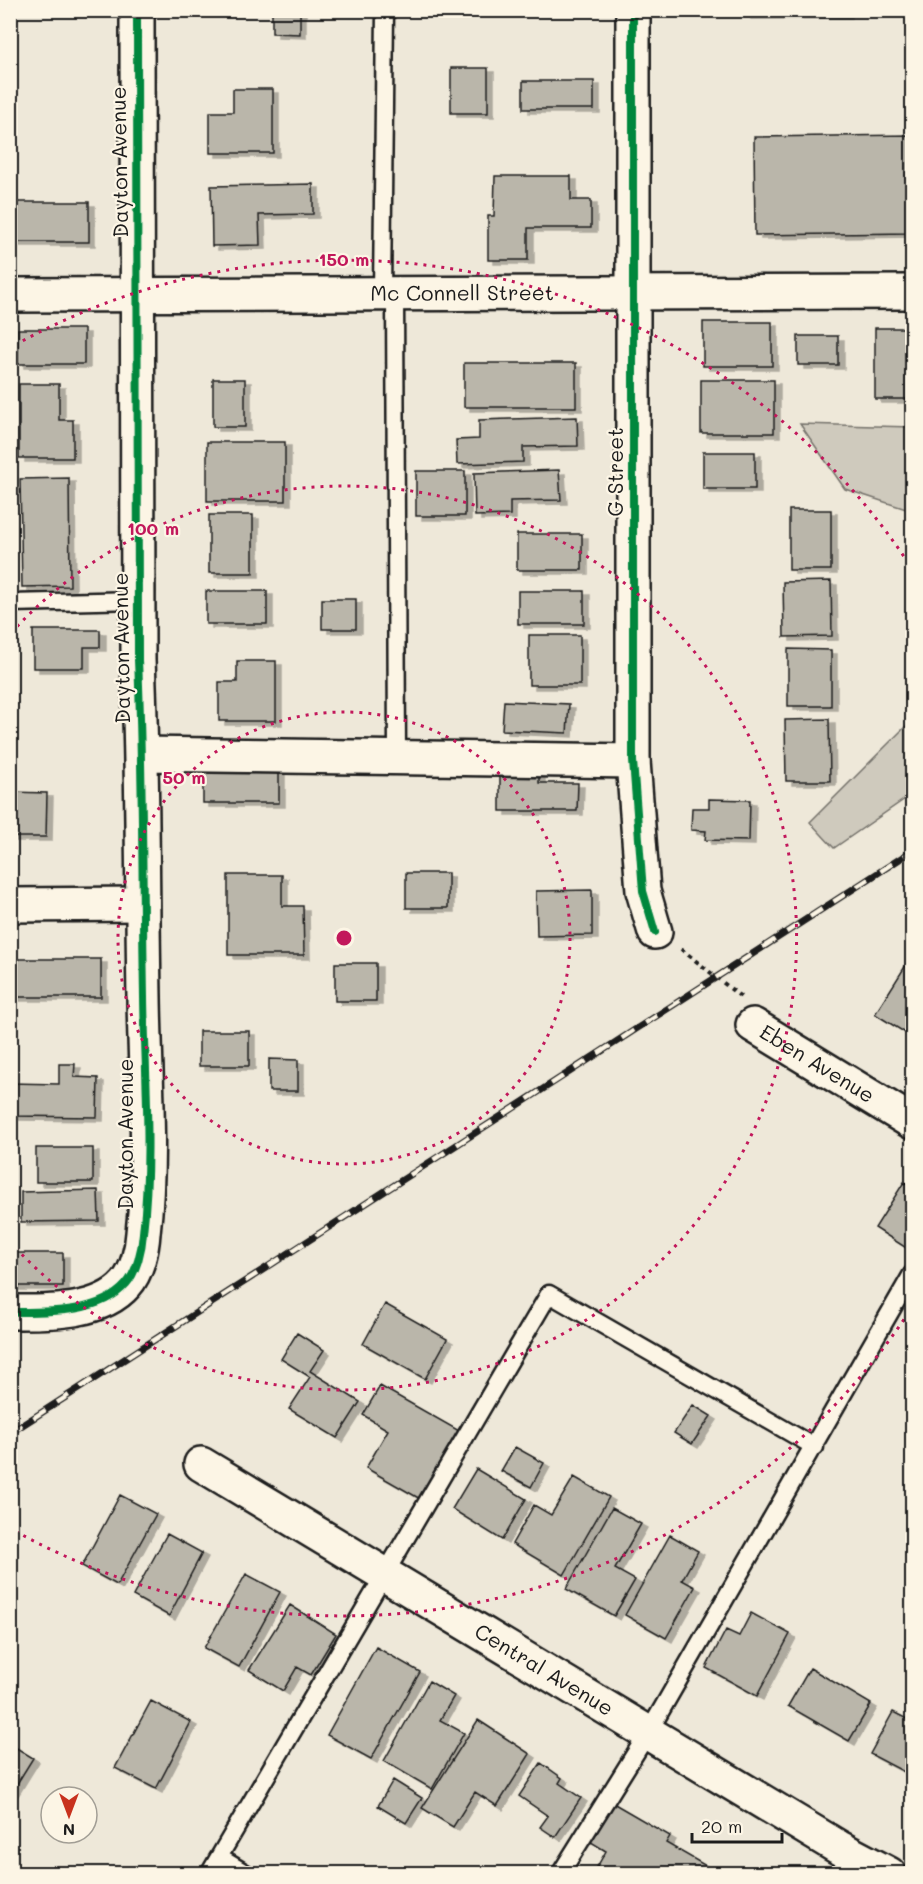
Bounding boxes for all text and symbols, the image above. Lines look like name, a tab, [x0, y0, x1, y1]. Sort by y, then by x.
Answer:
street label: Dayton Avenue	[104, 86, 133, 238]
text: 150 m	[319, 247, 369, 271]
street label: Mc Connell Street	[370, 278, 554, 306]
street label: G Street	[601, 427, 628, 517]
text: 100 m	[127, 516, 179, 540]
street label: Dayton Avenue	[106, 572, 135, 724]
text: 50 m	[163, 765, 205, 789]
centre of rings	[334, 928, 354, 948]
street label: Eben Avenue	[756, 1018, 880, 1108]
street label: Dayton Avenue	[111, 1058, 138, 1210]
street label: Central Avenue	[470, 1617, 619, 1721]
north arrow	[39, 1785, 99, 1845]
scale bar	[692, 1806, 782, 1844]
text: 20 m	[701, 1814, 742, 1838]
text: N	[63, 1820, 75, 1841]

